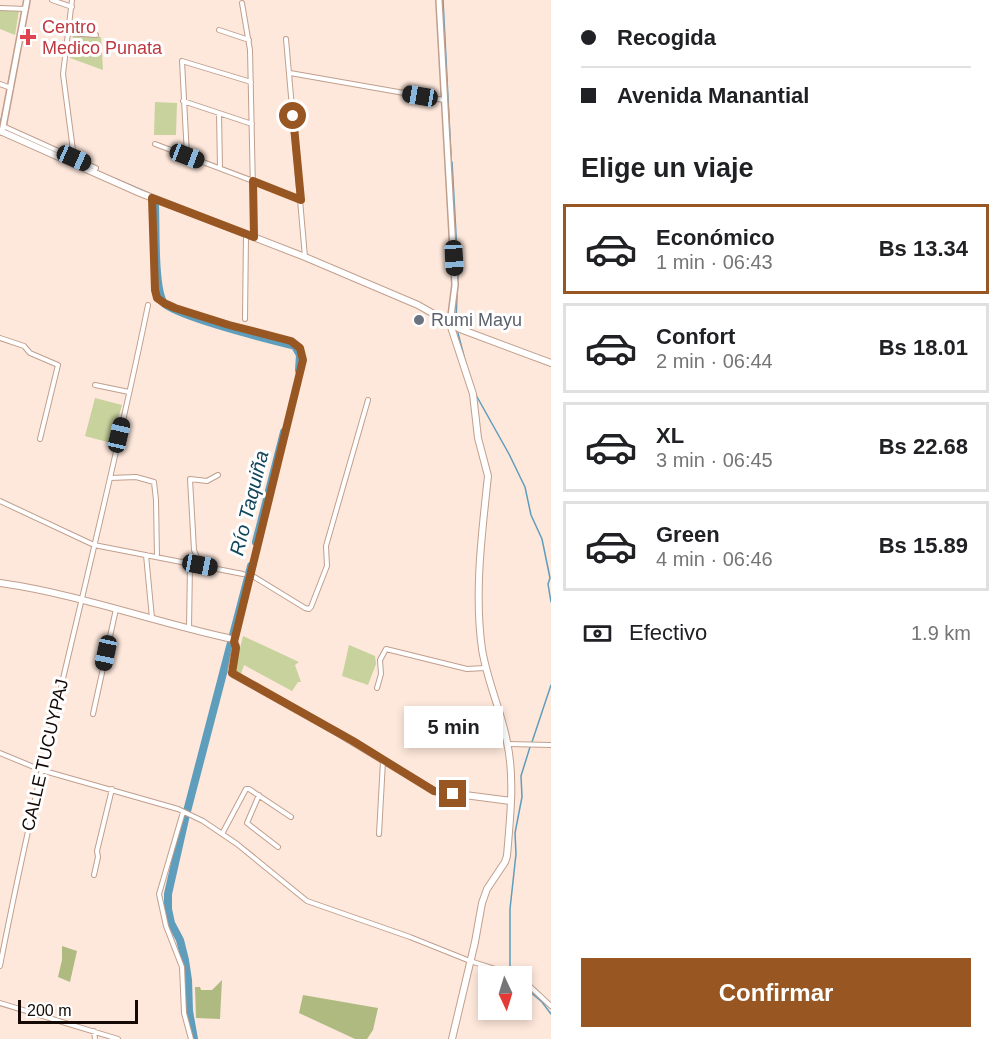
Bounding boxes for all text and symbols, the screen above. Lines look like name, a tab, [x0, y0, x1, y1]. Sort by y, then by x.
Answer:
place label: Centro Medico Punata	[42, 17, 163, 58]
text: Recogida	[617, 25, 716, 50]
marker: Centro Medico Punata	[19, 28, 37, 46]
text: Avenida Manantial	[617, 83, 809, 108]
car	[401, 84, 439, 108]
route start	[279, 102, 306, 129]
car	[167, 141, 207, 171]
car	[54, 142, 94, 174]
text: Elige un viaje	[581, 153, 754, 183]
icon: car	[584, 222, 638, 276]
text: Económico	[656, 225, 775, 250]
text: Bs 13.34	[879, 236, 968, 261]
car	[444, 240, 464, 276]
text: 1 min · 06:43	[656, 251, 773, 273]
place label: Rumi Mayu	[431, 310, 522, 330]
marker: Rumi Mayu	[412, 313, 426, 327]
icon: car	[584, 321, 638, 375]
text: Confort	[656, 324, 735, 349]
text: Bs 18.01	[879, 335, 968, 360]
text: 2 min · 06:44	[656, 350, 773, 372]
car	[106, 415, 132, 455]
icon: car	[584, 420, 638, 474]
text: XL	[656, 423, 684, 448]
text: Bs 22.68	[879, 434, 968, 459]
water label: Río Taquiña	[225, 448, 273, 558]
text: 3 min · 06:45	[656, 449, 773, 471]
icon: car	[584, 519, 638, 573]
text: Green	[656, 522, 720, 547]
text: Bs 15.89	[879, 533, 968, 558]
text: 4 min · 06:46	[656, 548, 773, 570]
car	[181, 553, 219, 577]
icon: cash	[581, 617, 614, 650]
text: Efectivo	[629, 620, 707, 645]
text: 1.9 km	[911, 622, 971, 644]
car	[93, 634, 119, 672]
street label: CALLE TUCUYPAJ	[18, 677, 72, 833]
callout: 5 min	[404, 707, 502, 749]
text: 5 min	[427, 716, 480, 738]
route end	[439, 780, 466, 807]
button: Confirmar	[581, 958, 971, 1027]
north arrow	[478, 966, 532, 1020]
map controls	[478, 966, 532, 1020]
scale bar	[18, 997, 138, 1024]
text: 200 m	[27, 1002, 71, 1019]

